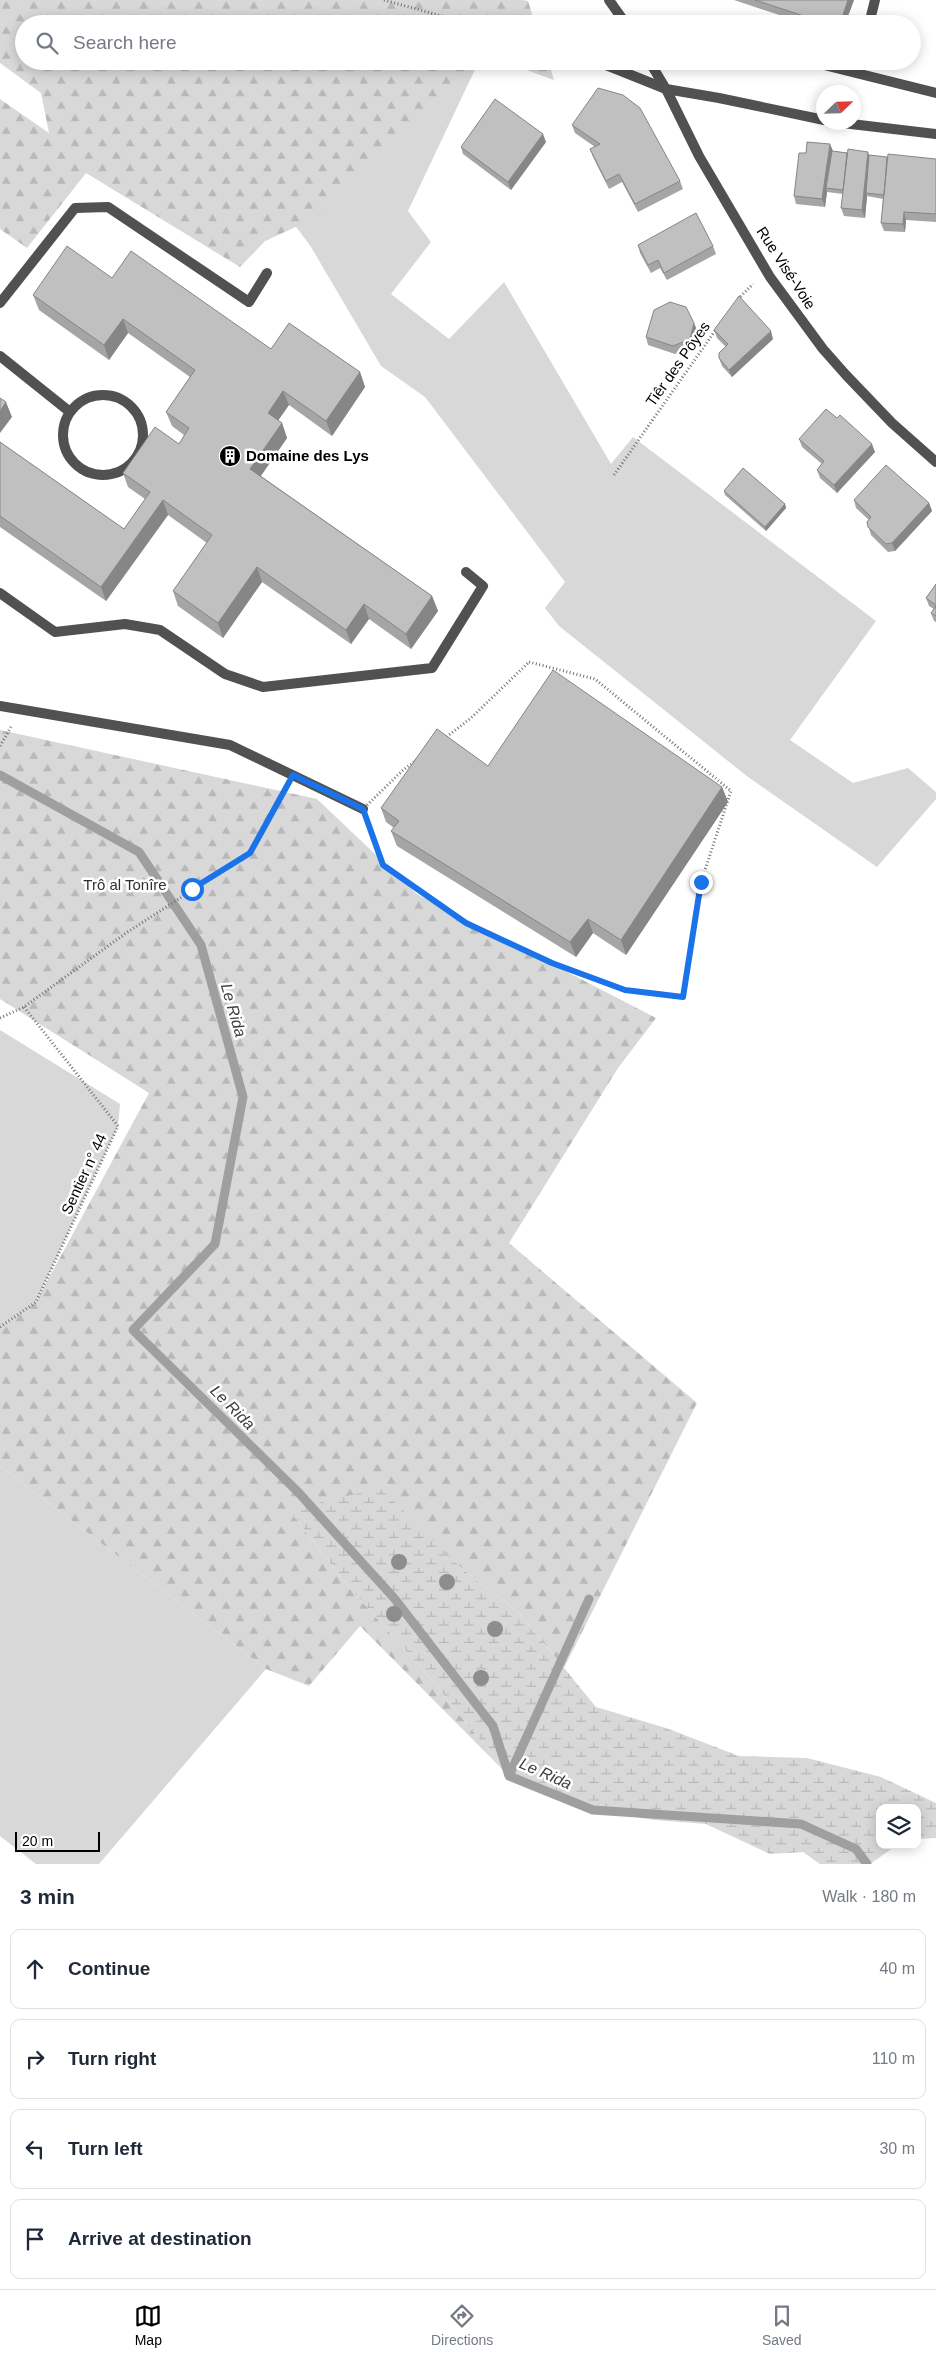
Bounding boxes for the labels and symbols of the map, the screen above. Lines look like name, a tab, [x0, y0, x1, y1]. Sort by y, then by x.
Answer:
north arrow	[816, 85, 861, 130]
street label: Rue Visé-Voie	[753, 223, 819, 312]
street label: Tiêr des Pôyes	[642, 318, 713, 409]
building icon: Domaine des Lys	[218, 444, 242, 468]
place label: Domaine des Lys	[246, 447, 369, 464]
route end	[690, 871, 713, 894]
park label: Trô al Tonîre	[83, 876, 167, 893]
route start	[181, 878, 204, 901]
water label: Le Rida	[218, 981, 249, 1039]
street label: Sentier n° 44	[57, 1131, 110, 1217]
water label: Le Rida	[207, 1382, 258, 1433]
water label: Le Rida	[517, 1754, 575, 1792]
scale bar	[15, 1829, 100, 1852]

